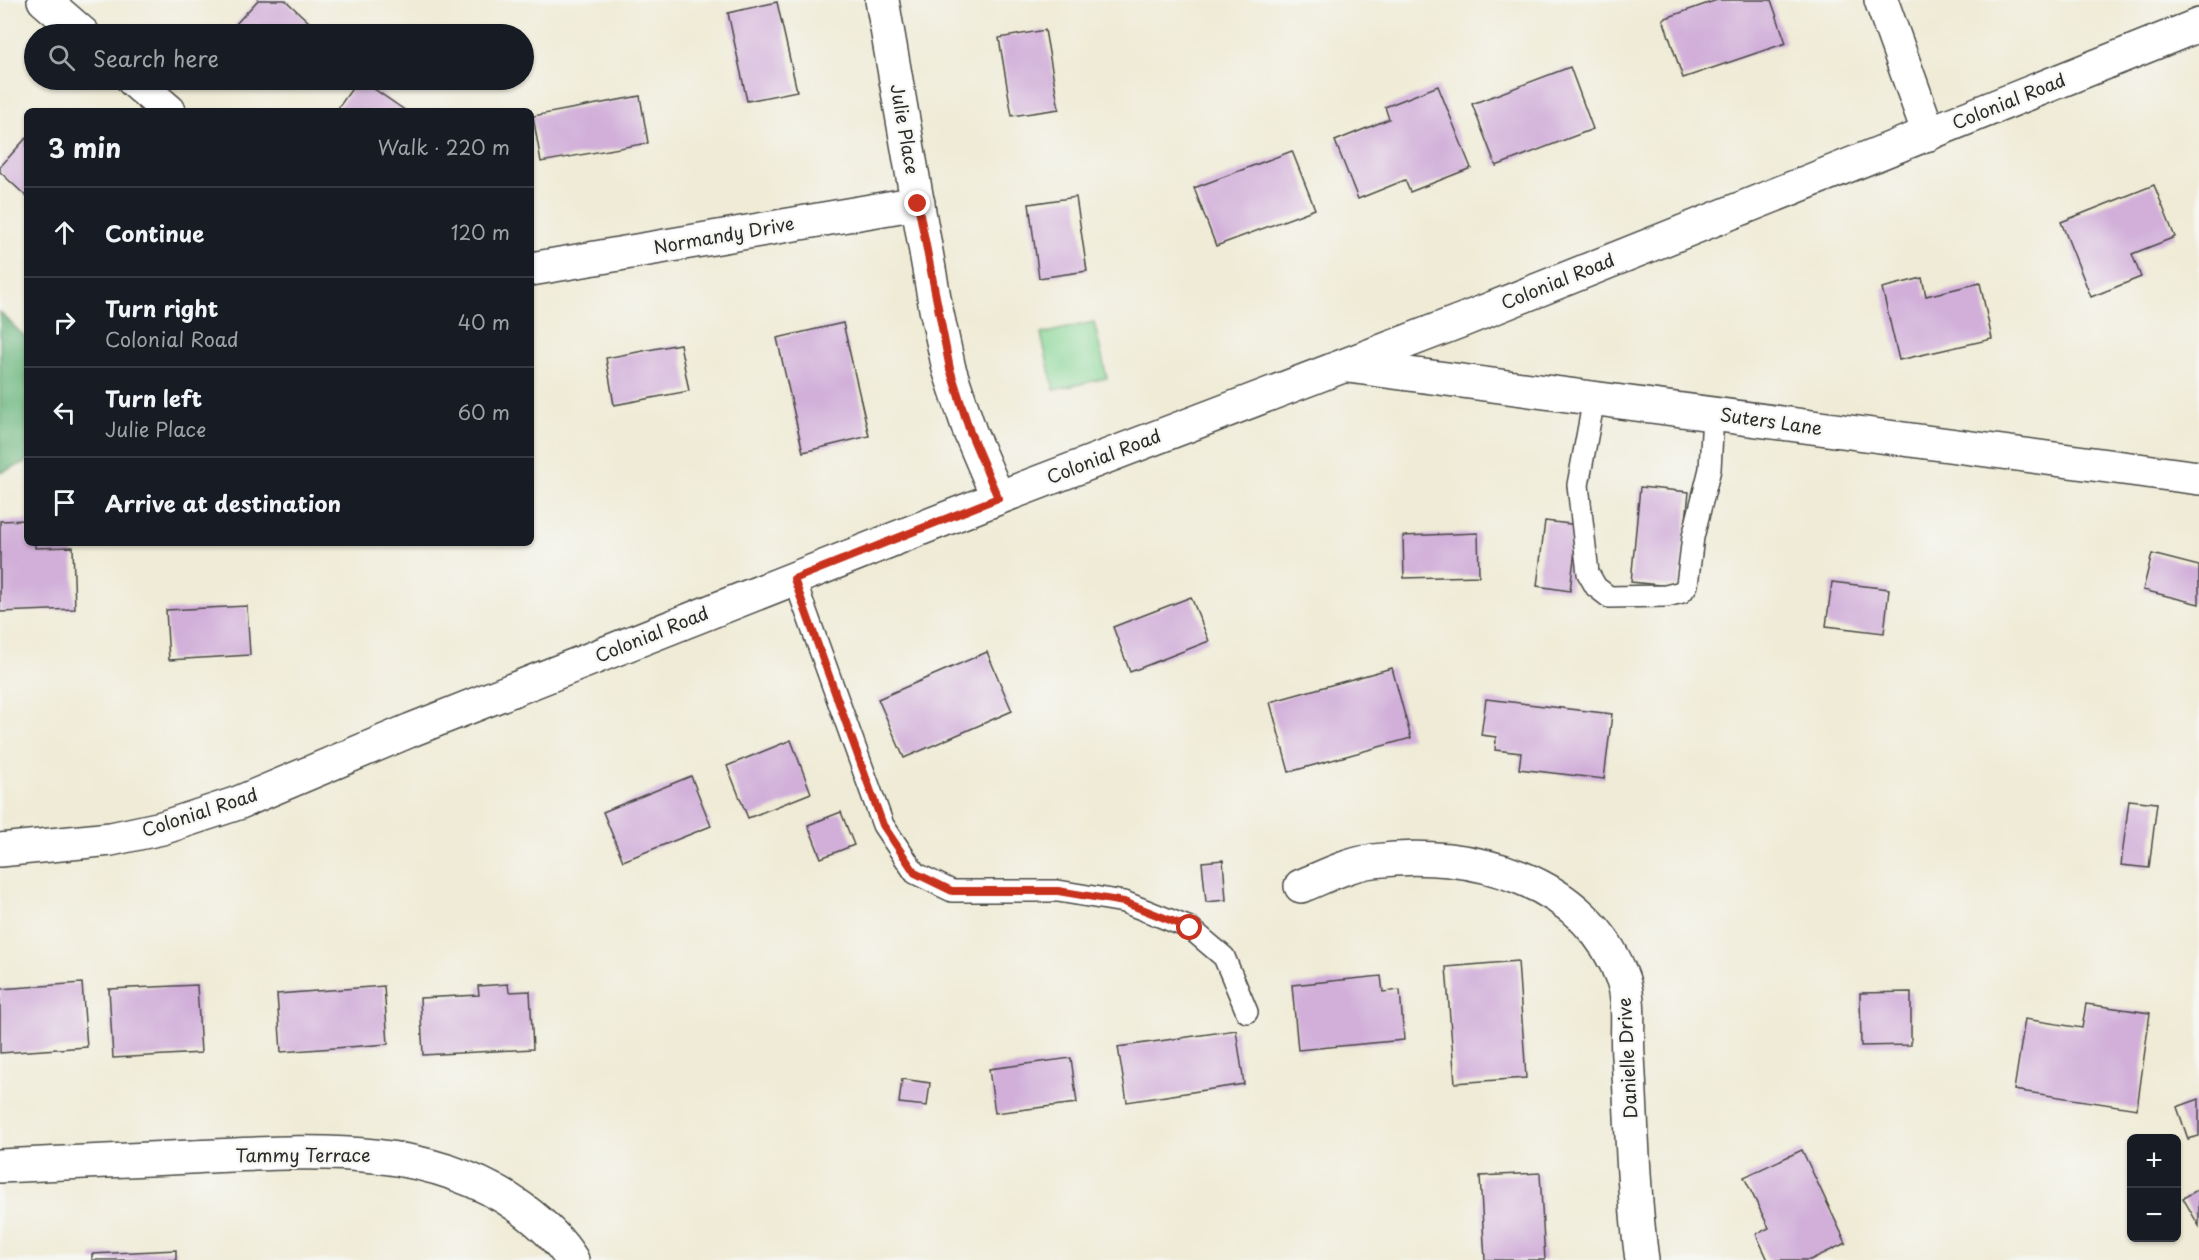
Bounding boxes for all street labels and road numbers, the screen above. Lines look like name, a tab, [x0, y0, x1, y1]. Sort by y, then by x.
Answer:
street label: Colonial Road	[1948, 66, 2069, 136]
street label: Julie Place	[884, 82, 927, 176]
street label: Normandy Drive	[651, 209, 796, 260]
street label: Colonial Road	[1497, 246, 1618, 316]
street label: Suters Lane	[1718, 400, 1824, 441]
street label: Colonial Road	[1042, 421, 1164, 490]
street label: Colonial Road	[591, 599, 712, 669]
street label: Colonial Road	[138, 780, 261, 843]
street label: Danielle Drive	[1610, 997, 1643, 1119]
street label: Tammy Terrace	[236, 1141, 370, 1168]

